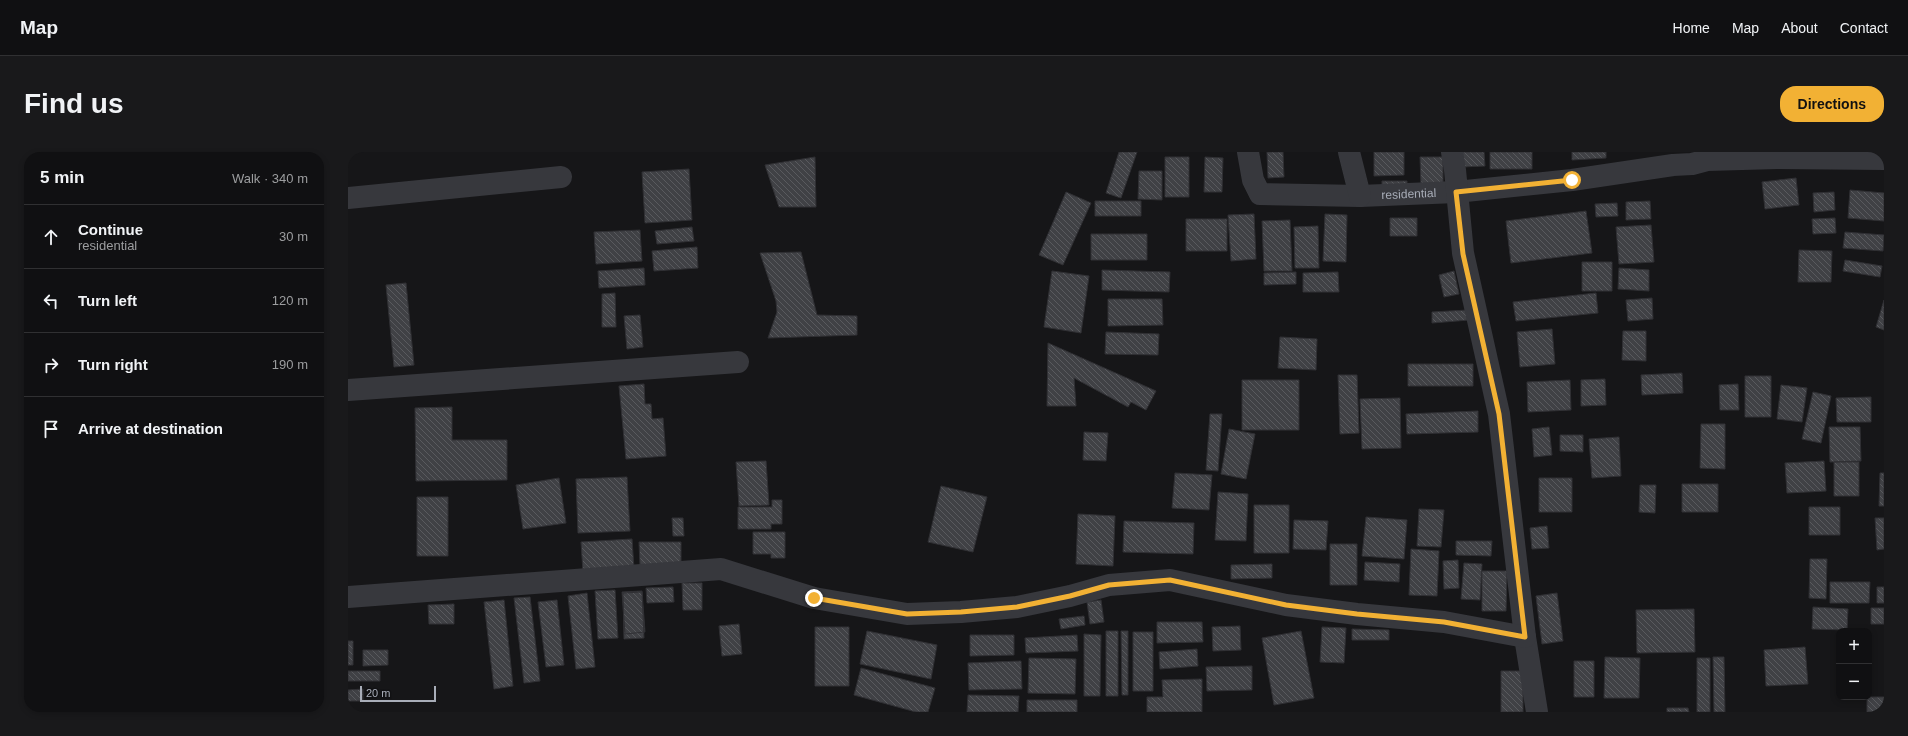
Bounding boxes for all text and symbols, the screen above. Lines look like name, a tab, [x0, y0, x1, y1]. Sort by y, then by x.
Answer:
text: Map	[20, 17, 58, 38]
text: Home	[1673, 20, 1710, 36]
text: Map	[1732, 20, 1759, 36]
text: About	[1781, 20, 1818, 36]
text: Contact	[1840, 20, 1888, 36]
button: Directions	[1780, 86, 1884, 122]
text: Find us	[24, 88, 124, 119]
text: 5 min	[40, 168, 84, 187]
text: Walk · 340 m	[232, 171, 308, 186]
route start	[1563, 171, 1581, 189]
street label: residential	[1381, 186, 1437, 202]
text: Continue	[78, 221, 143, 238]
icon: ahead	[40, 226, 62, 248]
text: 30 m	[279, 229, 308, 244]
text: residential	[78, 238, 137, 253]
icon: left	[40, 290, 62, 312]
text: Turn left	[78, 292, 137, 309]
text: 120 m	[272, 293, 308, 308]
icon: right	[40, 354, 62, 376]
text: Turn right	[78, 356, 148, 373]
text: 190 m	[272, 357, 308, 372]
icon: arrive	[40, 418, 62, 440]
text: Arrive at destination	[78, 420, 223, 437]
route end	[805, 589, 823, 607]
map controls	[1836, 628, 1872, 700]
button: +	[1836, 628, 1872, 664]
button: −	[1836, 664, 1872, 700]
scale bar	[360, 684, 436, 703]
text: 20 m	[366, 687, 390, 699]

